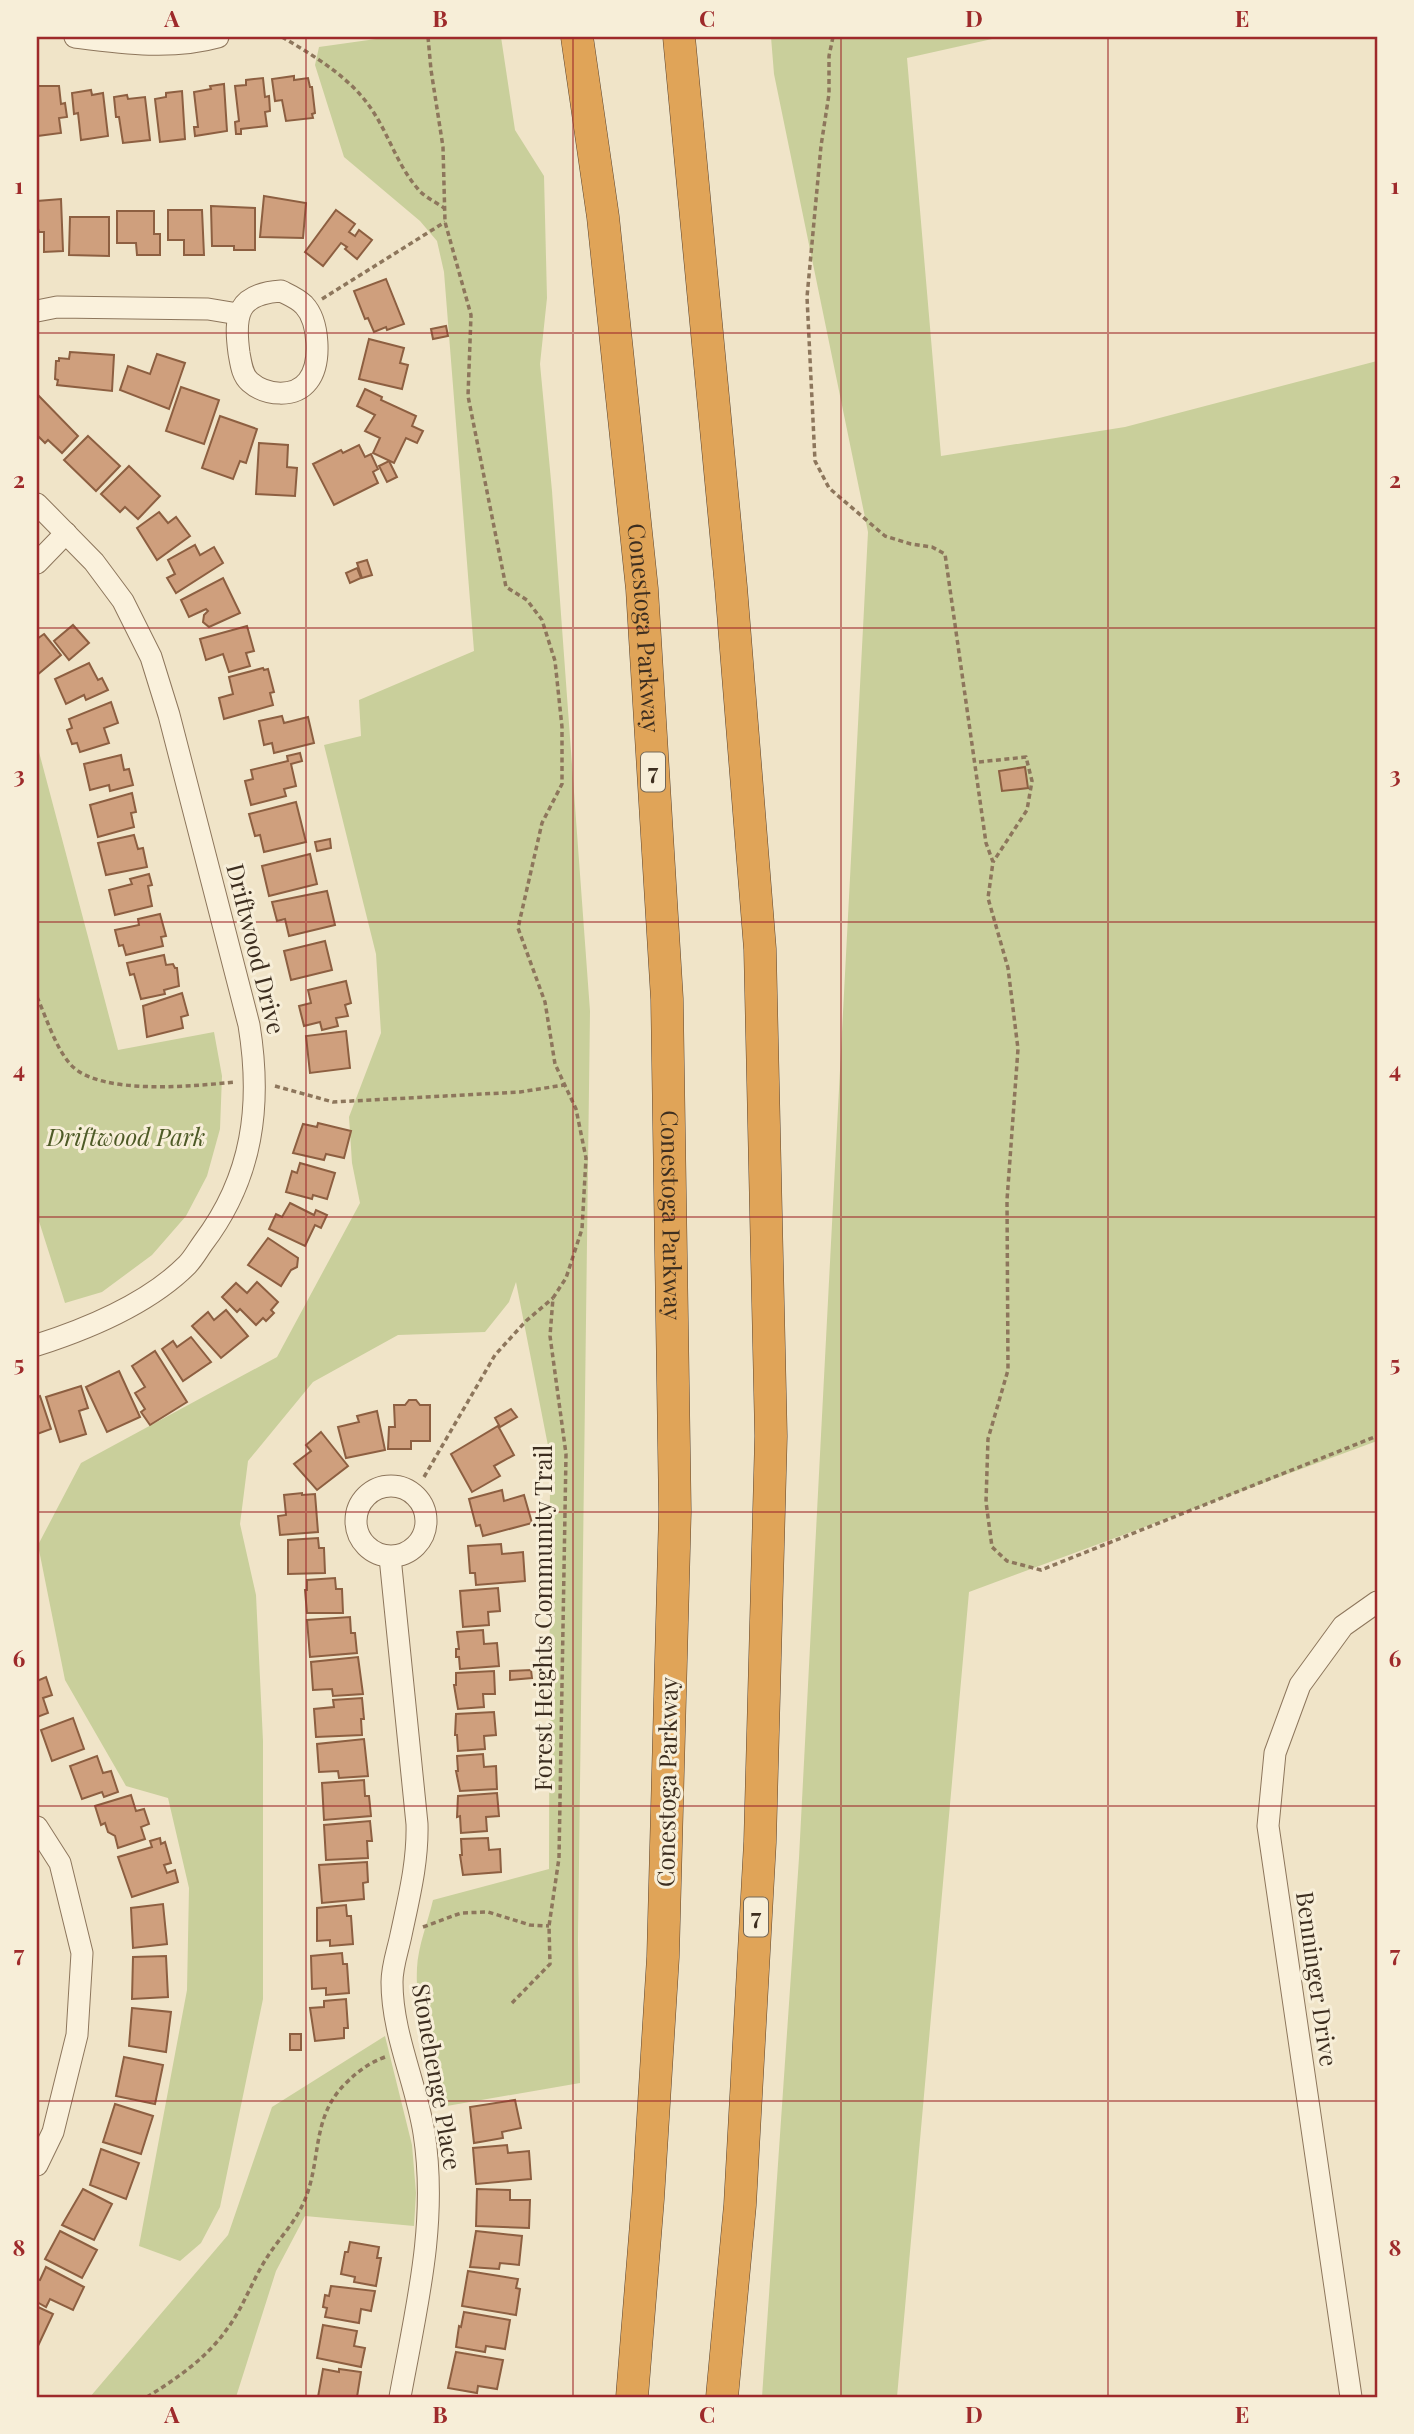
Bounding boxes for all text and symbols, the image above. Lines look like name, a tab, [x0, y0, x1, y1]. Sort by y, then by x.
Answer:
text: A	[163, 2, 180, 33]
text: B	[432, 2, 448, 33]
text: C	[699, 2, 715, 33]
text: D	[965, 2, 983, 33]
text: E	[1235, 2, 1249, 33]
text: 1	[15, 169, 24, 200]
text: 1	[1391, 169, 1400, 200]
text: 2	[13, 463, 25, 494]
text: 2	[1389, 463, 1401, 494]
street label: Conestoga Parkway	[621, 522, 669, 734]
road number: 7	[641, 752, 665, 792]
text: 3	[13, 758, 25, 789]
text: 3	[1389, 758, 1401, 789]
street label: Driftwood Drive	[220, 860, 294, 1037]
text: 4	[13, 1053, 25, 1084]
text: 4	[1389, 1053, 1401, 1084]
street label: Conestoga Parkway	[655, 1110, 690, 1321]
park label: Driftwood Park	[46, 1120, 205, 1152]
text: 5	[14, 1347, 24, 1378]
text: 5	[1390, 1347, 1400, 1378]
street label: Forest Heights Community Trail	[526, 1445, 558, 1791]
text: 6	[13, 1642, 26, 1673]
text: 6	[1389, 1642, 1402, 1673]
street label: Conestoga Parkway	[648, 1677, 684, 1887]
street label: Benninger Drive	[1290, 1889, 1346, 2068]
road number: 7	[744, 1898, 768, 1936]
text: 7	[14, 1937, 25, 1968]
text: 7	[1390, 1937, 1401, 1968]
street label: Stonehenge Place	[406, 1981, 470, 2172]
text: 8	[13, 2231, 25, 2262]
text: 8	[1389, 2231, 1401, 2262]
text: A	[163, 2398, 180, 2429]
text: B	[432, 2398, 448, 2429]
text: C	[699, 2398, 715, 2429]
text: D	[965, 2398, 983, 2429]
text: E	[1235, 2398, 1249, 2429]

